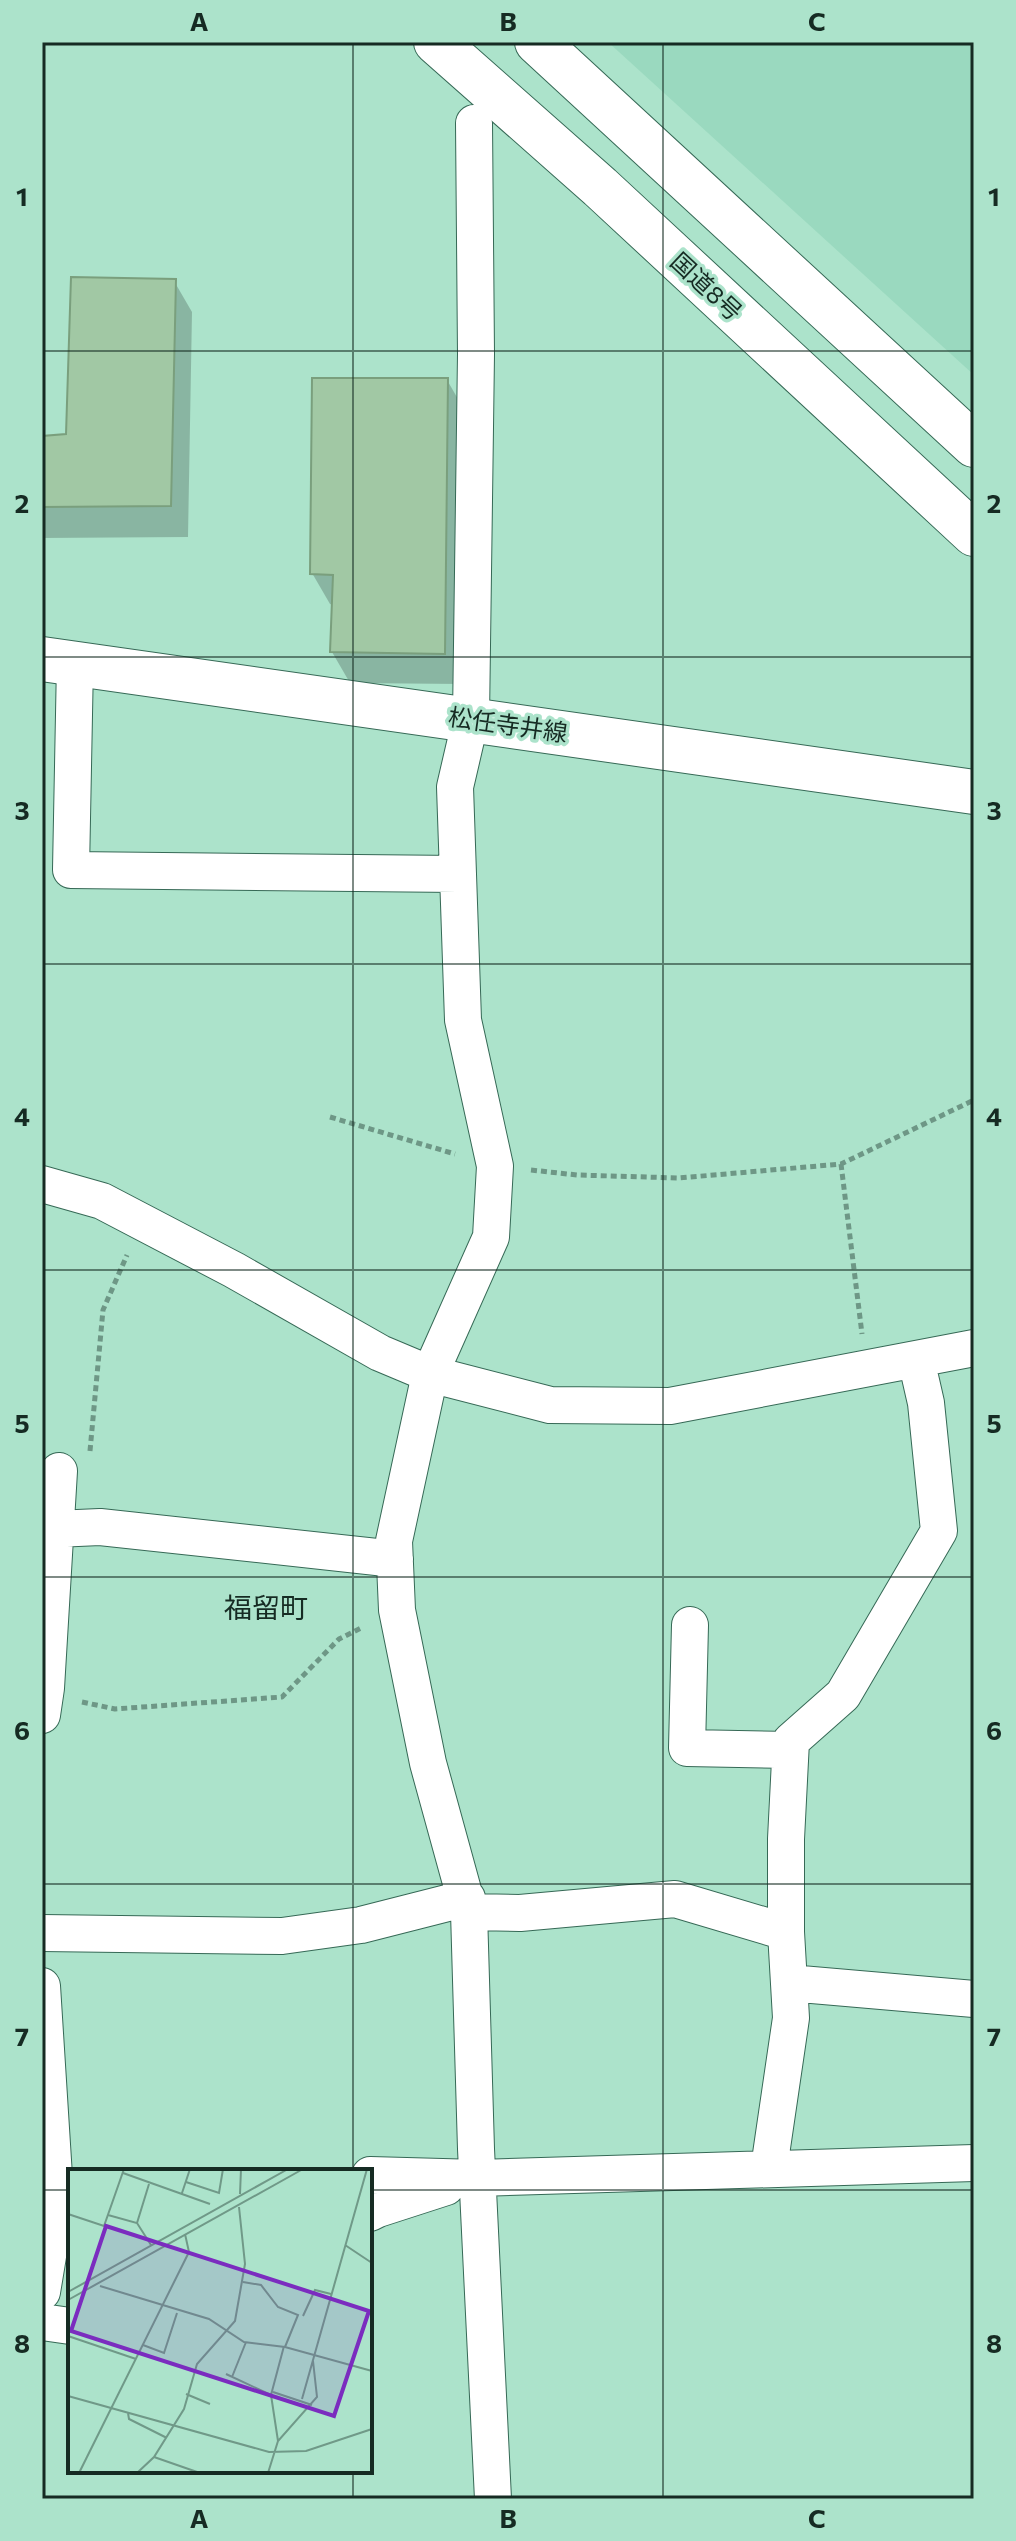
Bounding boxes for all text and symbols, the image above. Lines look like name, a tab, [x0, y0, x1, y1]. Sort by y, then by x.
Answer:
text: A	[190, 5, 209, 36]
text: B	[499, 5, 517, 36]
text: C	[808, 5, 826, 36]
text: 1	[16, 180, 28, 211]
text: 1	[988, 180, 1000, 211]
street label: 国道8号	[665, 246, 749, 326]
text: 2	[15, 487, 29, 518]
text: 2	[987, 487, 1001, 518]
street label: 松任寺井線	[447, 701, 569, 747]
text: 3	[14, 794, 30, 825]
text: 3	[986, 794, 1002, 825]
text: 4	[14, 1100, 30, 1131]
text: 4	[986, 1100, 1002, 1131]
text: 5	[14, 1407, 30, 1438]
text: 5	[986, 1407, 1002, 1438]
district label: 福留町	[224, 1590, 308, 1624]
text: 6	[14, 1714, 30, 1745]
text: 6	[986, 1714, 1002, 1745]
text: 7	[15, 2020, 29, 2051]
text: 7	[987, 2020, 1001, 2051]
inset map	[68, 2169, 372, 2473]
text: 8	[14, 2327, 30, 2358]
text: 8	[986, 2327, 1002, 2358]
text: A	[190, 2502, 209, 2533]
text: B	[499, 2502, 517, 2533]
text: C	[808, 2502, 826, 2533]

